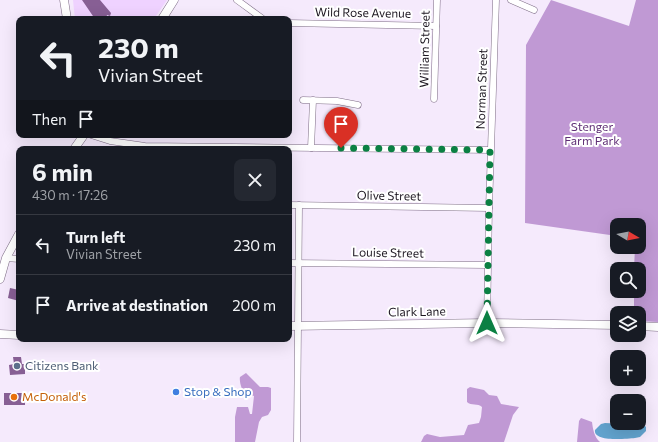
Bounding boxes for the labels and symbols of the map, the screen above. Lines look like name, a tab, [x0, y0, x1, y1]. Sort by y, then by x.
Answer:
street label: Wild Rose Avenue	[315, 4, 411, 20]
street label: William Street	[416, 10, 432, 88]
street label: Norman Street	[473, 48, 489, 130]
pin	[324, 107, 358, 148]
park label: Stenger Farm Park	[564, 119, 620, 147]
street label: Olive Street	[357, 187, 421, 203]
north arrow	[610, 218, 646, 254]
street label: Louise Street	[352, 244, 424, 260]
position arrow	[466, 302, 508, 344]
street label: Clark Lane	[388, 303, 446, 319]
place label: Citizens Bank	[25, 358, 99, 372]
marker: Citizens Bank	[12, 361, 22, 371]
place label: Stop & Shop	[184, 384, 252, 398]
marker: Stop & Shop	[171, 387, 181, 397]
place label: McDonald's	[22, 389, 86, 403]
marker: McDonald's	[9, 392, 19, 402]

